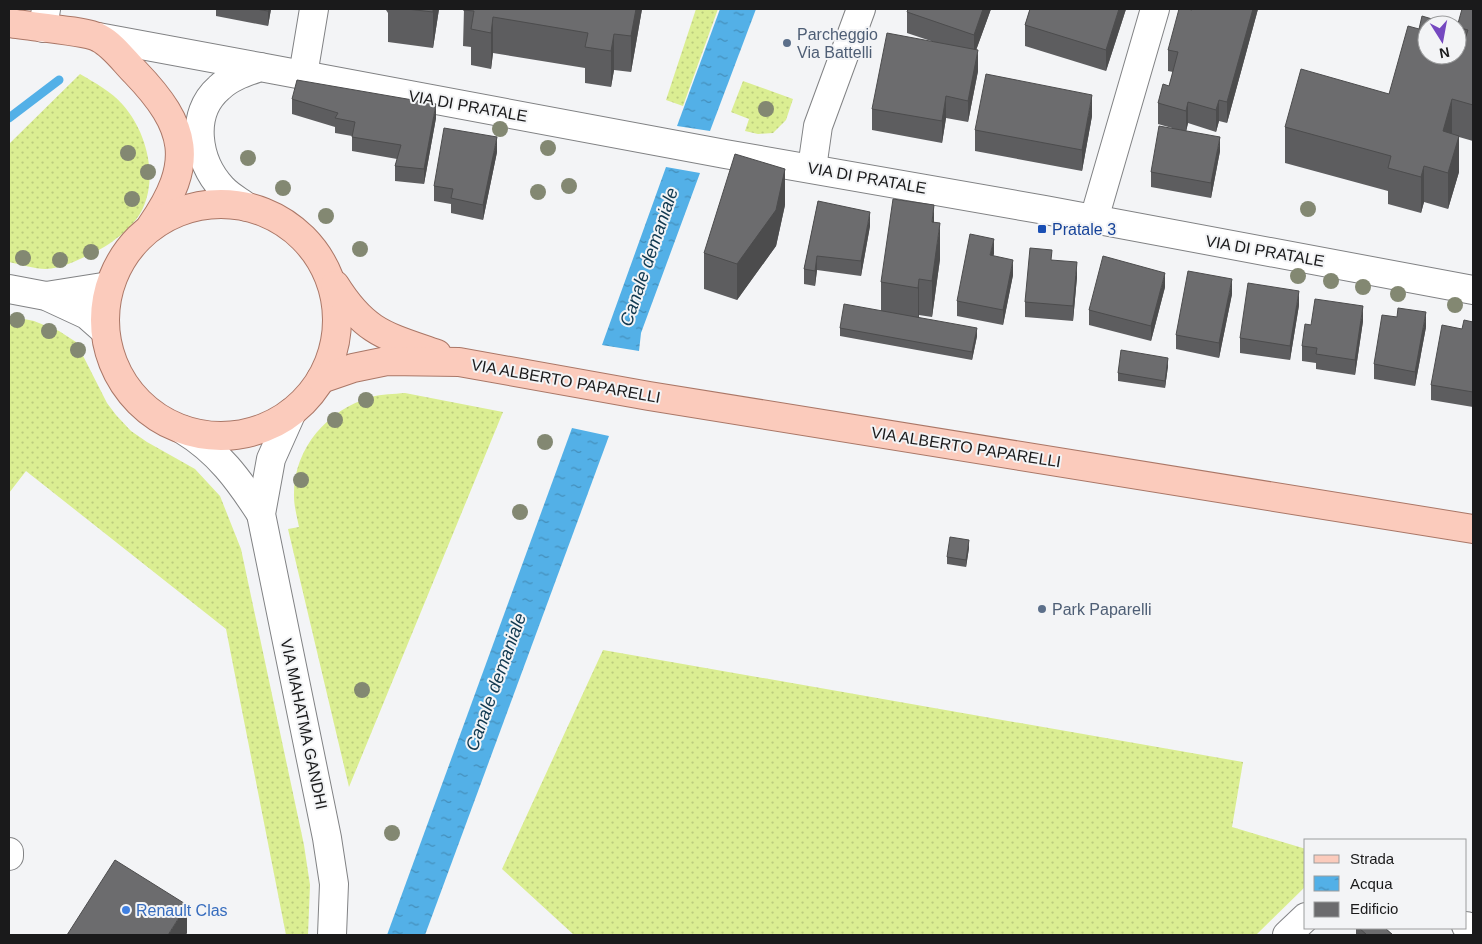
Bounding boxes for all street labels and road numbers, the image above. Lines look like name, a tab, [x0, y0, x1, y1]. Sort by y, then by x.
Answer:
street label: VIA DI PRATALE	[407, 87, 529, 125]
street label: VIA DI PRATALE	[806, 159, 928, 197]
street label: VIA DI PRATALE	[1204, 232, 1326, 270]
street label: VIA ALBERTO PAPARELLI	[470, 356, 662, 406]
street label: VIA ALBERTO PAPARELLI	[870, 424, 1062, 470]
street label: VIA MAHATMA GANDHI	[278, 637, 330, 811]

